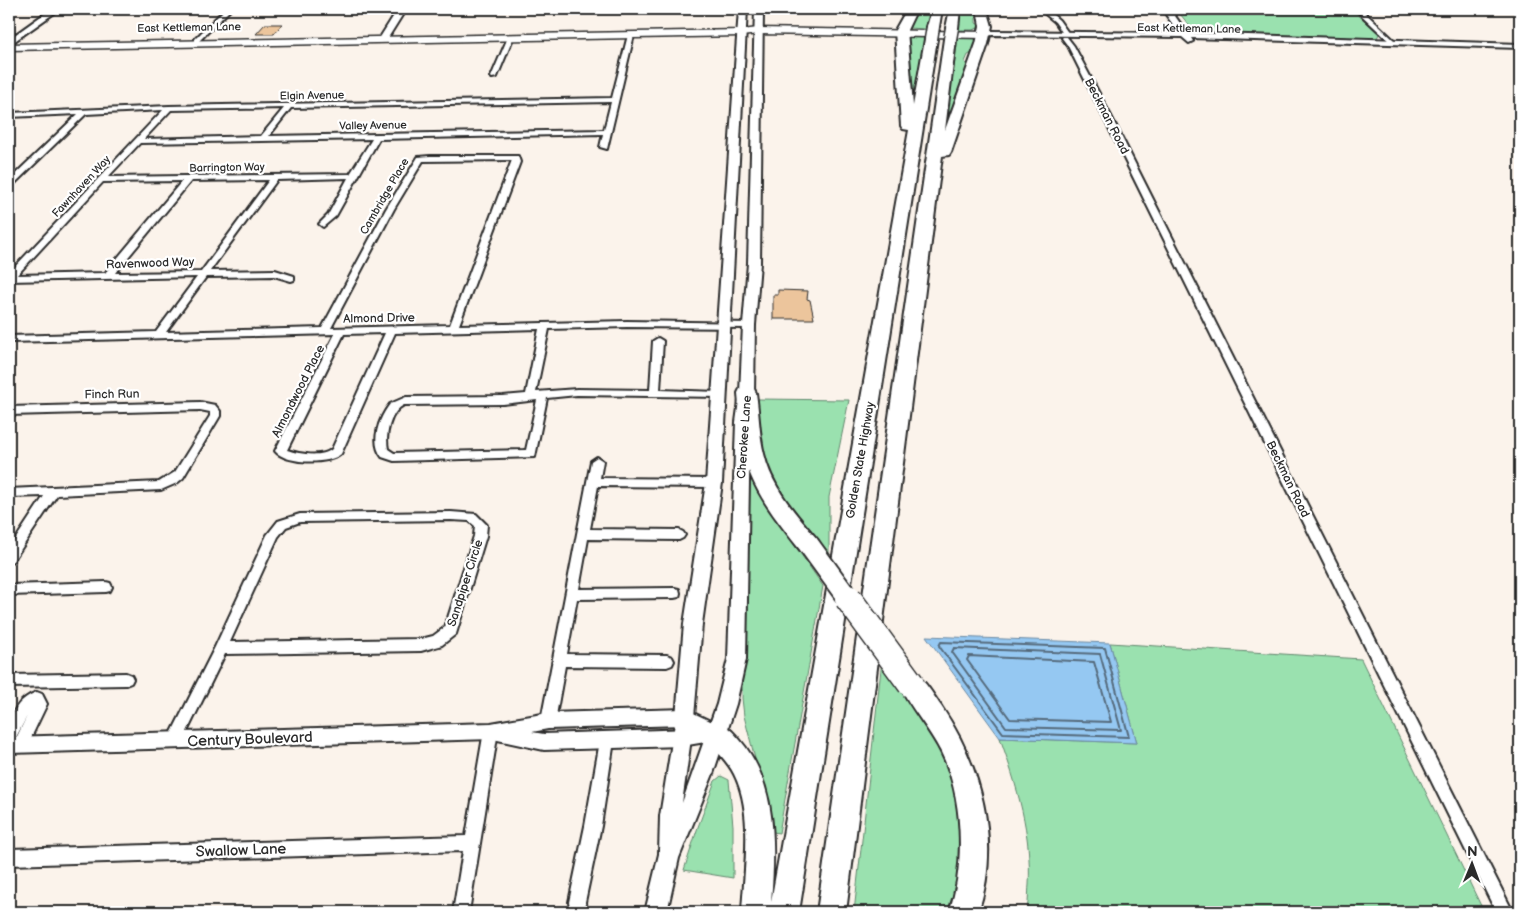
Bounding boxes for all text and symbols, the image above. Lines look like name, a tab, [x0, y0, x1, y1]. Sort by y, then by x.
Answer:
street label: East Kettleman Lane	[137, 20, 242, 35]
street label: East Kettleman Lane	[1137, 21, 1241, 36]
street label: Beckman Road	[1081, 76, 1132, 157]
street label: Elgin Avenue	[280, 88, 345, 103]
street label: Valley Avenue	[339, 118, 407, 133]
street label: Fawnhaven Way	[50, 153, 113, 220]
street label: Cambridge Place	[357, 155, 412, 237]
street label: Barrington Way	[189, 160, 265, 175]
street label: Ravenwood Way	[106, 254, 195, 273]
street label: Almond Drive	[343, 310, 415, 327]
street label: Almondwood Place	[269, 342, 328, 440]
street label: Finch Run	[84, 387, 140, 402]
street label: Cherokee Lane	[734, 395, 755, 479]
street label: Golden State Highway	[843, 400, 878, 520]
street label: Beckman Road	[1263, 438, 1313, 520]
street label: Sandpiper Circle	[444, 538, 487, 629]
street label: Century Boulevard	[187, 728, 313, 751]
north arrow	[1446, 838, 1496, 888]
street label: Swallow Lane	[195, 839, 287, 862]
text: N	[1467, 843, 1478, 860]

